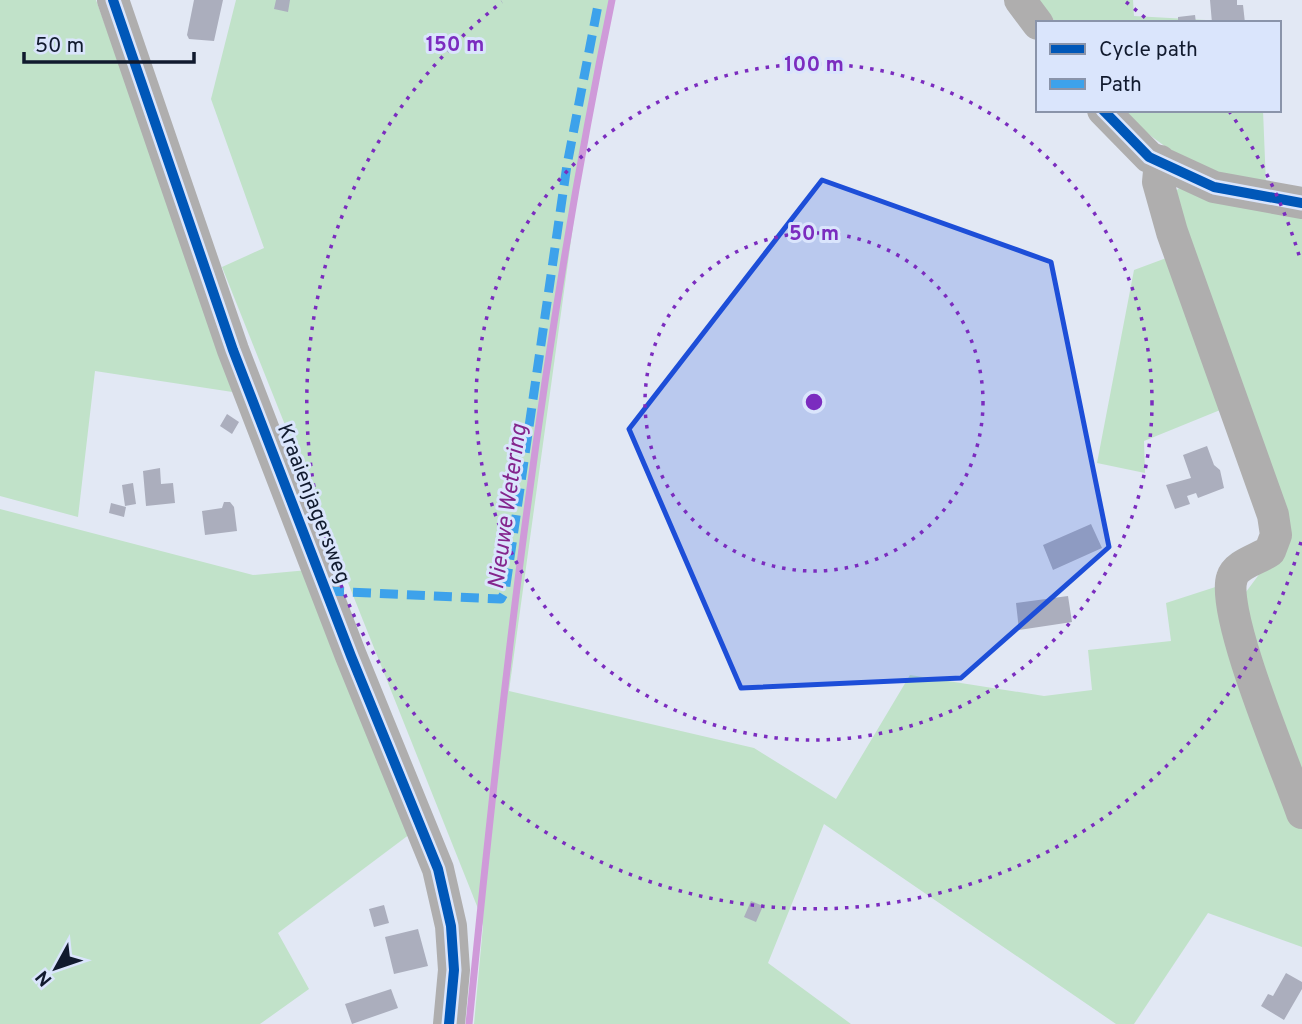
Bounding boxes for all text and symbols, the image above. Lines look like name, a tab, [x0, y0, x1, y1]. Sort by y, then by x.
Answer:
scale bar	[24, 21, 194, 65]
legend	[1036, 21, 1281, 112]
text: 150 m	[426, 32, 484, 59]
text: 50 m	[35, 33, 84, 60]
text: Cycle path	[1099, 37, 1198, 64]
text: 100 m	[784, 52, 844, 79]
text: Path	[1099, 72, 1142, 99]
text: 50 m	[789, 221, 839, 248]
centre of rings	[802, 390, 826, 414]
street label: Kraaienjagersweg	[270, 420, 356, 588]
water label: Nieuwe Wetering	[483, 422, 535, 592]
north arrow	[21, 933, 91, 1003]
text: N	[31, 965, 58, 991]

